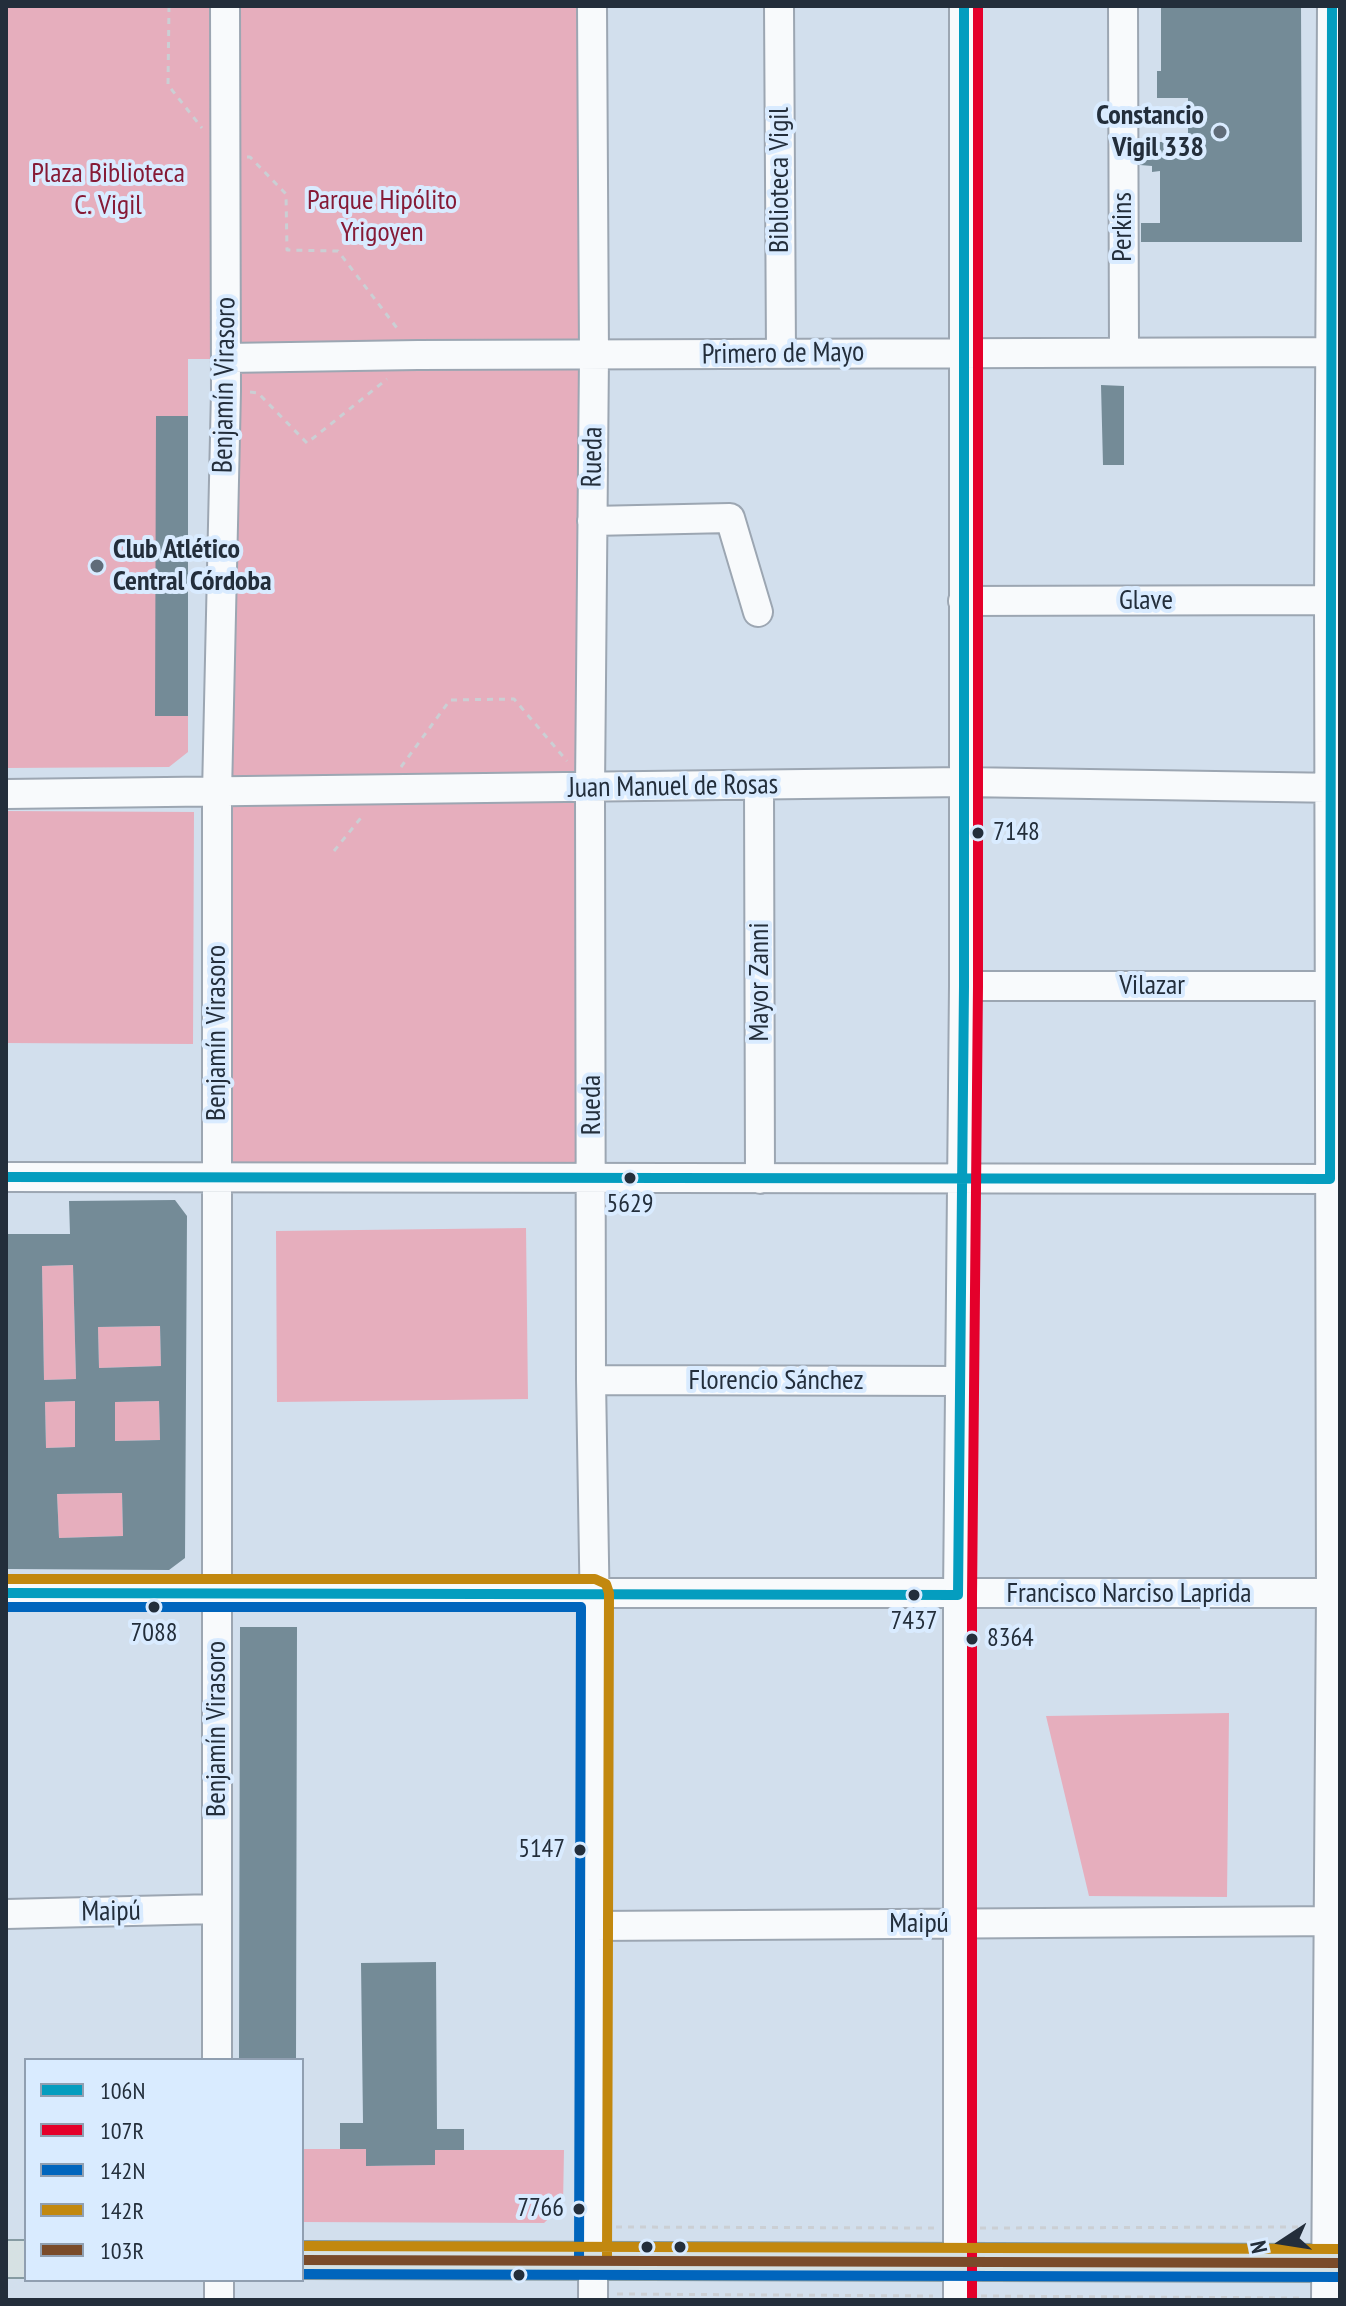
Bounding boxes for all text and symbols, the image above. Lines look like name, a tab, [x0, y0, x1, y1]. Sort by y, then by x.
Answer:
place label: Constancio Vigil 338	[1096, 99, 1204, 165]
street label: Biblioteca Vigil	[763, 107, 797, 253]
marker: Constancio Vigil 338	[1211, 123, 1229, 141]
park label: Plaza Biblioteca C. Vigil	[31, 157, 185, 223]
park label: Parque Hipólito Yrigoyen	[307, 184, 457, 250]
street label: Perkins	[1106, 192, 1140, 262]
street label: Benjamín Virasoro	[207, 297, 243, 473]
street label: Primero de Mayo	[702, 336, 864, 372]
street label: Rueda	[576, 426, 610, 488]
place label: Club Atlético Central Córdoba	[113, 533, 272, 599]
marker: Club Atlético Central Córdoba	[88, 557, 106, 575]
street label: Glave	[1119, 584, 1173, 618]
street label: Juan Manuel de Rosas	[568, 768, 778, 806]
place label: 7148	[993, 817, 1040, 849]
marker: 7148	[970, 825, 986, 841]
street label: Mayor Zanni	[743, 923, 777, 1041]
street label: Benjamín Virasoro	[200, 945, 234, 1121]
street label: Vilazar	[1119, 969, 1185, 1003]
street label: Rueda	[575, 1075, 609, 1135]
marker: 5629	[622, 1170, 638, 1186]
place label: 5629	[607, 1189, 653, 1221]
street label: Florencio Sánchez	[689, 1364, 863, 1398]
street label: Francisco Narciso Laprida	[1007, 1577, 1251, 1611]
marker: 7437	[906, 1587, 922, 1603]
marker: 7088	[146, 1599, 162, 1615]
place label: 7437	[891, 1606, 937, 1638]
place label: 7088	[131, 1618, 177, 1650]
place label: 8364	[987, 1623, 1034, 1655]
marker: 8364	[964, 1631, 980, 1647]
street label: Benjamín Virasoro	[200, 1641, 234, 1817]
place label: 5147	[518, 1834, 565, 1866]
marker: 5147	[572, 1842, 588, 1858]
street label: Maipú	[81, 1895, 141, 1929]
street label: Maipú	[889, 1907, 949, 1941]
legend	[24, 2058, 304, 2282]
text: 106N	[100, 2075, 145, 2106]
text: 107R	[100, 2115, 144, 2146]
text: 142N	[100, 2155, 145, 2186]
place label: 7766	[517, 2193, 564, 2225]
text: 142R	[100, 2195, 144, 2226]
marker: 7766	[571, 2201, 587, 2217]
north arrow	[1242, 2202, 1322, 2282]
text: 103R	[100, 2235, 144, 2266]
text: N	[1244, 2238, 1273, 2256]
unlabelled marker	[639, 2239, 655, 2255]
unlabelled marker	[672, 2239, 688, 2255]
unlabelled marker	[511, 2267, 527, 2283]

